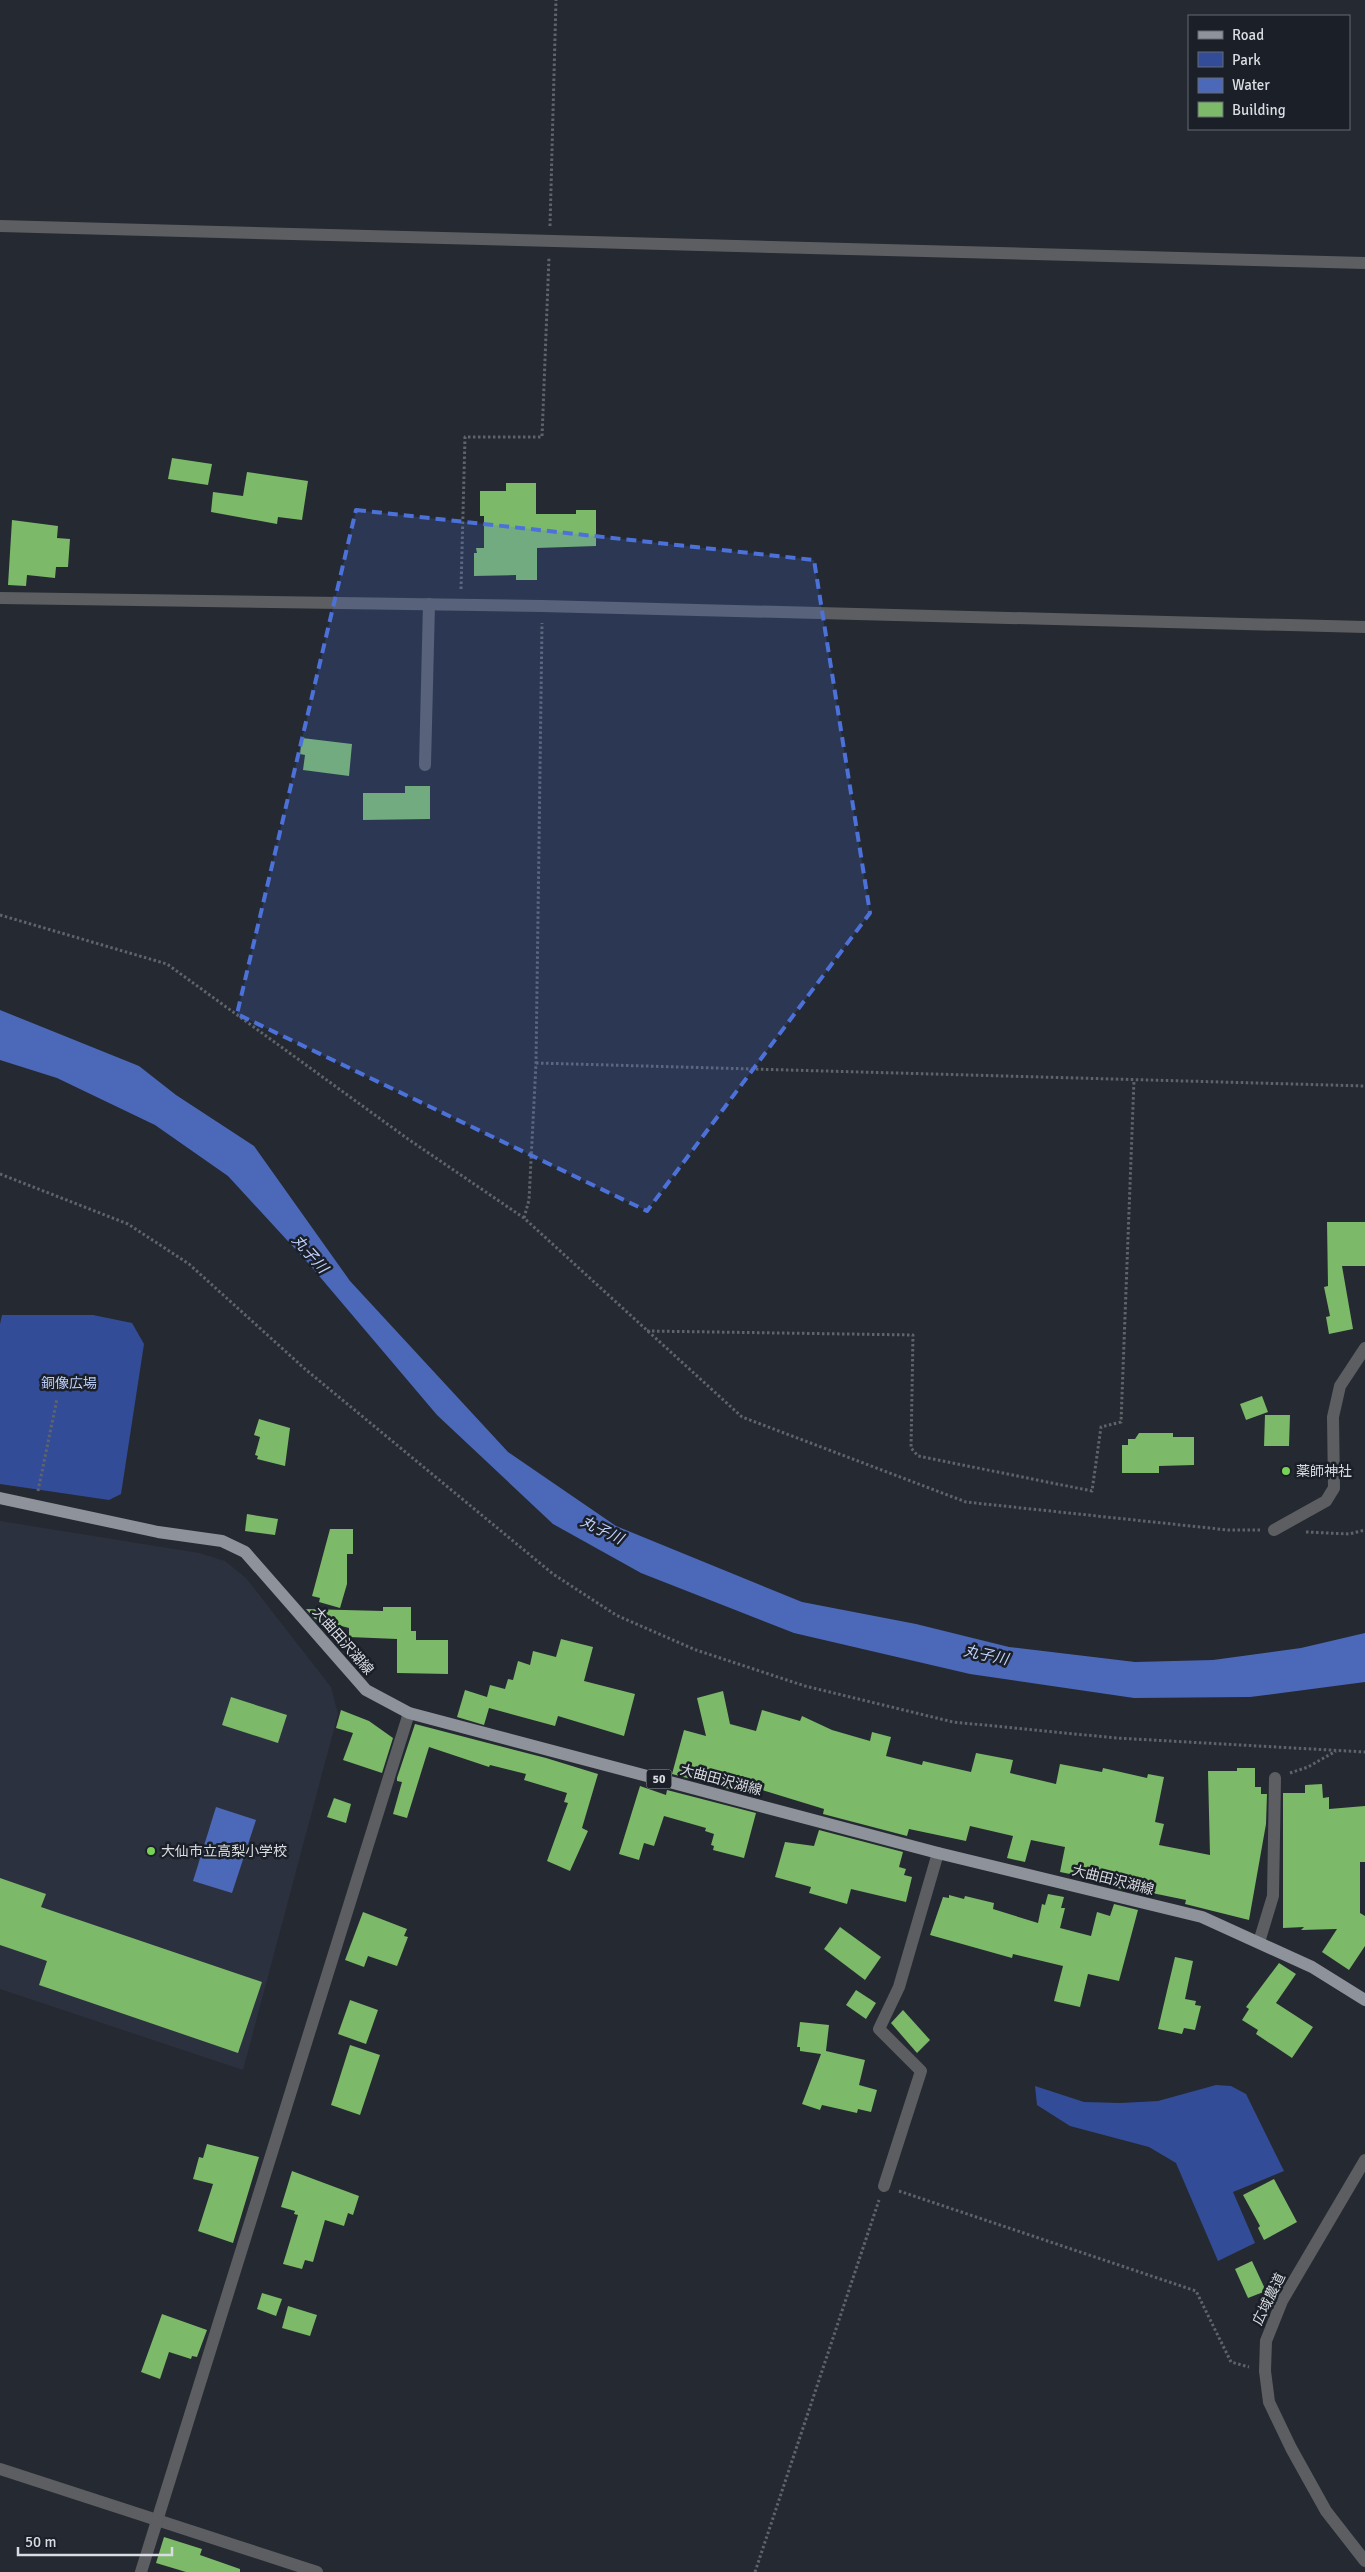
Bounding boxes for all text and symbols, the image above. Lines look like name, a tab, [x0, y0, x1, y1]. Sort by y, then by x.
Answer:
legend	[1188, 15, 1350, 130]
text: Road	[1232, 26, 1264, 44]
text: Park	[1232, 51, 1261, 69]
text: Water	[1232, 76, 1270, 94]
text: Building	[1232, 101, 1286, 119]
water label: 丸子川	[288, 1231, 333, 1278]
park label: 銅像広場	[41, 1375, 97, 1392]
place label: 薬師神社	[1296, 1463, 1352, 1480]
marker: 薬師神社	[1280, 1465, 1292, 1477]
water label: 丸子川	[578, 1512, 628, 1549]
street label: 大曲田沢湖線	[309, 1604, 377, 1678]
water label: 丸子川	[962, 1642, 1012, 1669]
street label: 大曲田沢湖線	[678, 1761, 764, 1799]
road number: 50	[646, 1770, 672, 1788]
place label: 大仙市立高梨小学校	[161, 1843, 287, 1860]
marker: 大仙市立高梨小学校	[145, 1845, 157, 1857]
street label: 大曲田沢湖線	[1070, 1862, 1156, 1898]
street label: 広域農道	[1249, 2270, 1289, 2328]
scale bar	[18, 2524, 171, 2556]
text: 50 m	[25, 2533, 56, 2551]

